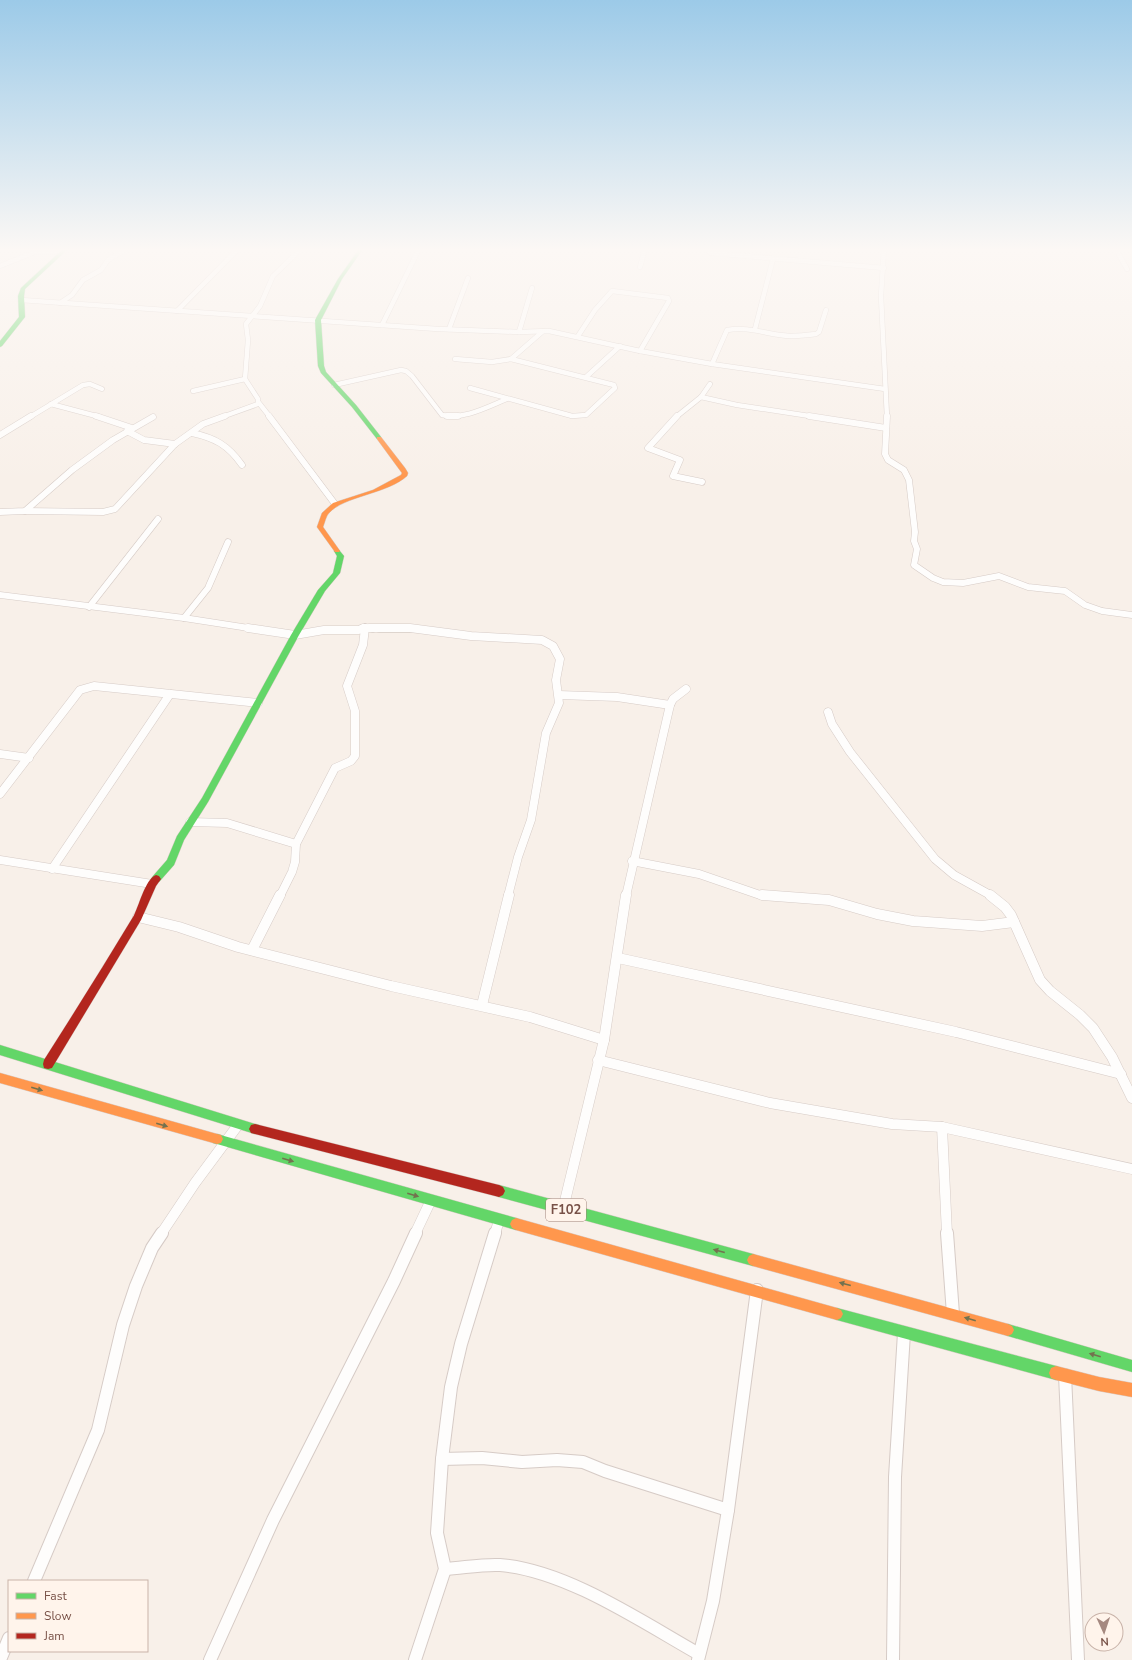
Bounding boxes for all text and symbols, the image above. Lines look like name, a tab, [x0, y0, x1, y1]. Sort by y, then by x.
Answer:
one-way arrow	[32, 1086, 44, 1092]
one-way arrow	[157, 1122, 169, 1128]
one-way arrow	[282, 1157, 294, 1163]
one-way arrow	[406, 1193, 419, 1199]
road number: F102	[546, 1199, 586, 1221]
one-way arrow	[713, 1247, 725, 1253]
one-way arrow	[838, 1281, 850, 1287]
one-way arrow	[963, 1316, 975, 1322]
one-way arrow	[1088, 1352, 1100, 1358]
legend	[8, 1580, 148, 1652]
text: Fast	[44, 1588, 67, 1604]
text: Slow	[44, 1608, 72, 1624]
north arrow	[1084, 1612, 1124, 1652]
text: Jam	[43, 1628, 65, 1644]
text: N	[1100, 1634, 1109, 1649]

